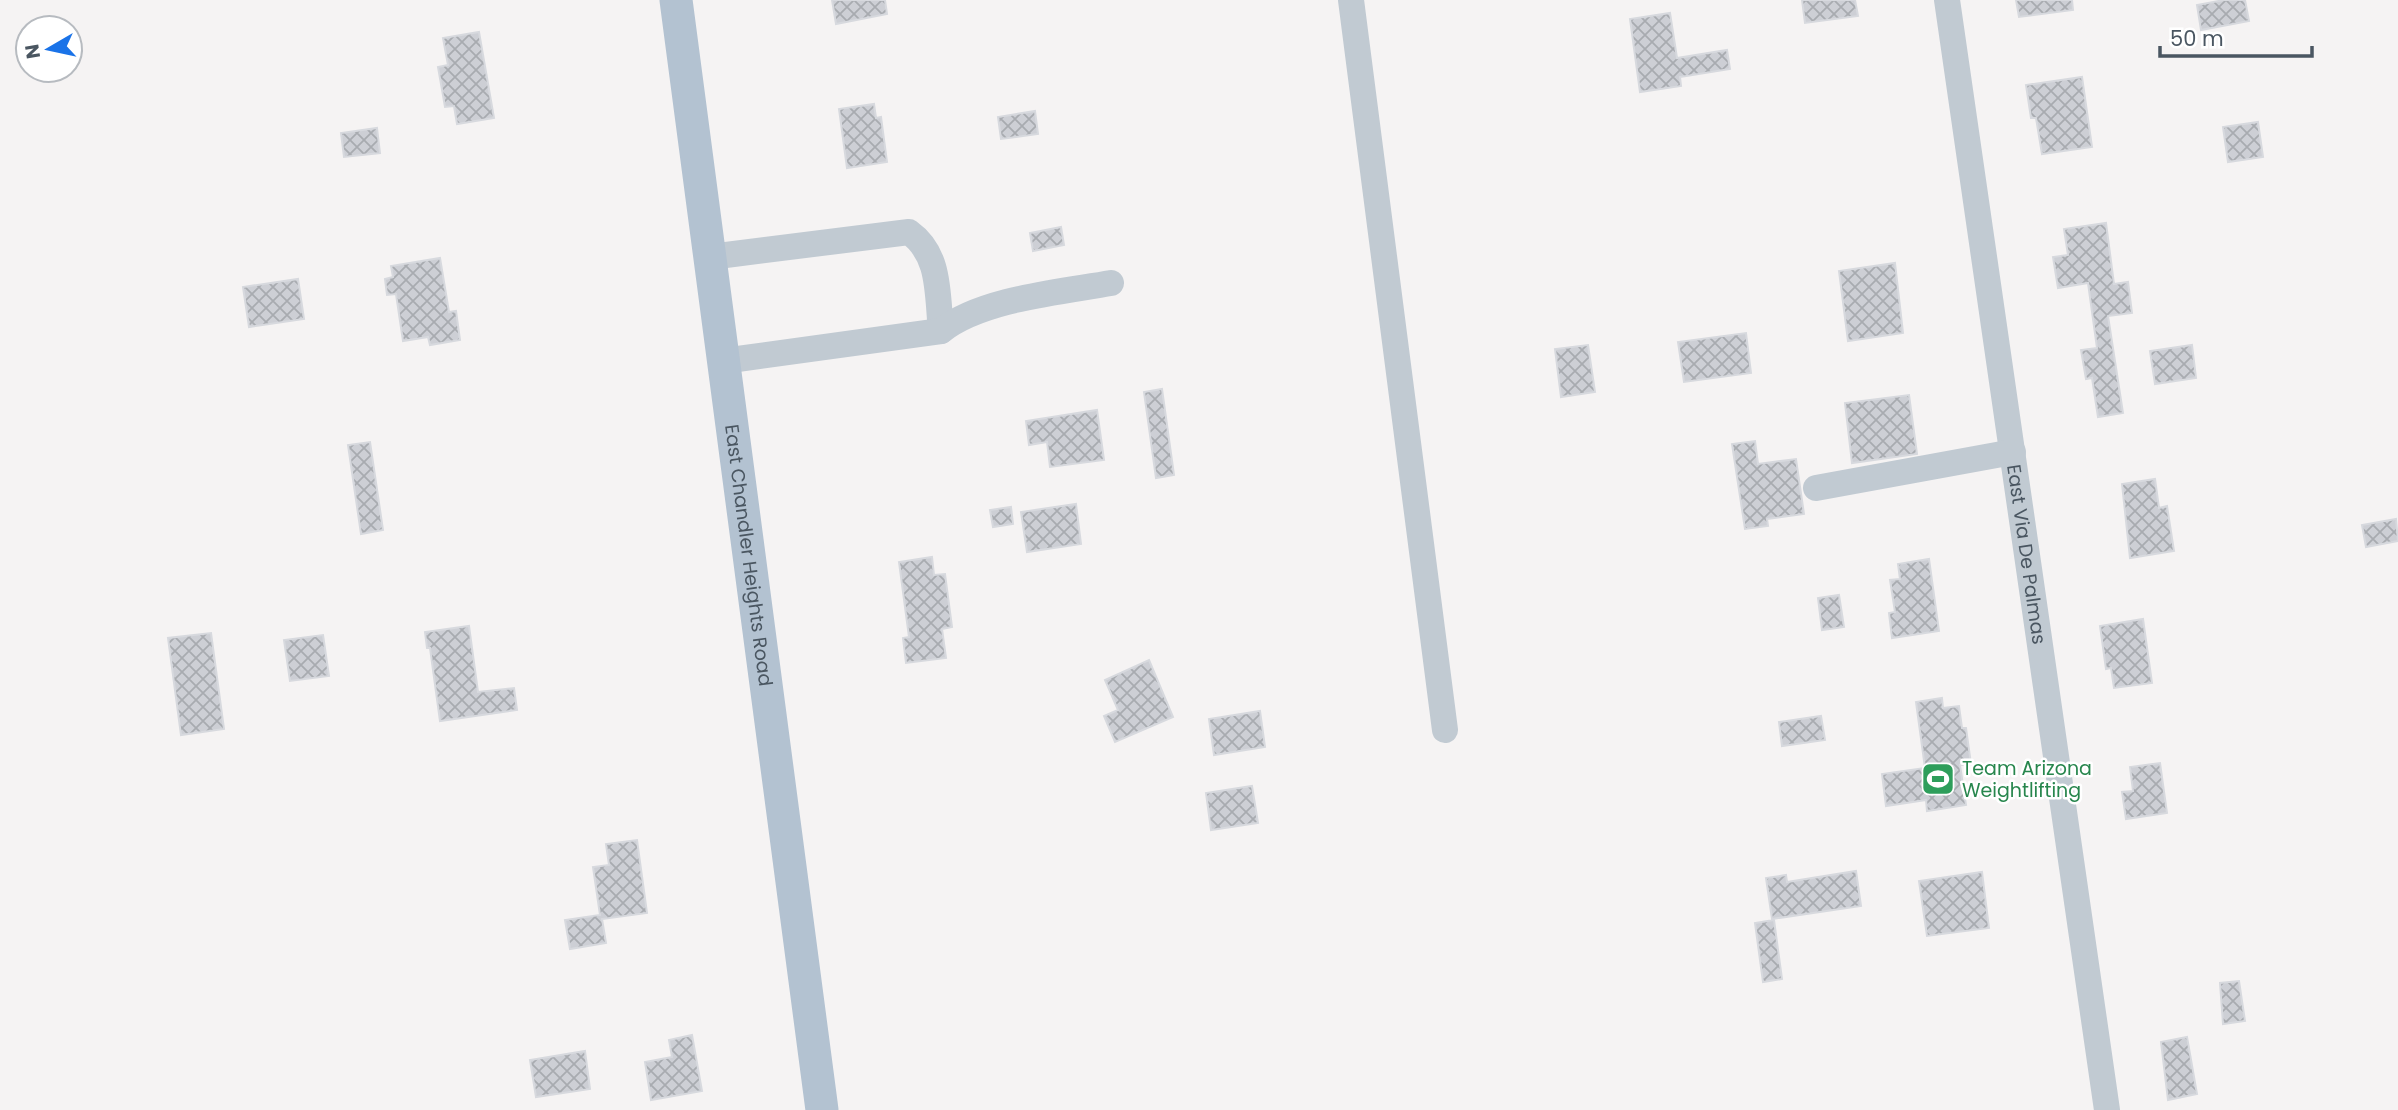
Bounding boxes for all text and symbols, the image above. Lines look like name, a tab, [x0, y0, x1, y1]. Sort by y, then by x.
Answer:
north arrow	[14, 14, 84, 84]
scale bar	[2160, 14, 2312, 58]
text: 50 m	[2170, 24, 2224, 53]
text: N	[18, 42, 47, 61]
street label: East Chandler Heights Road	[718, 423, 779, 688]
street label: East Via De Palmas	[2000, 463, 2053, 646]
place label: Team Arizona Weightlifting	[1962, 755, 2092, 804]
sports icon: Team Arizona Weightlifting	[1919, 760, 1957, 798]

